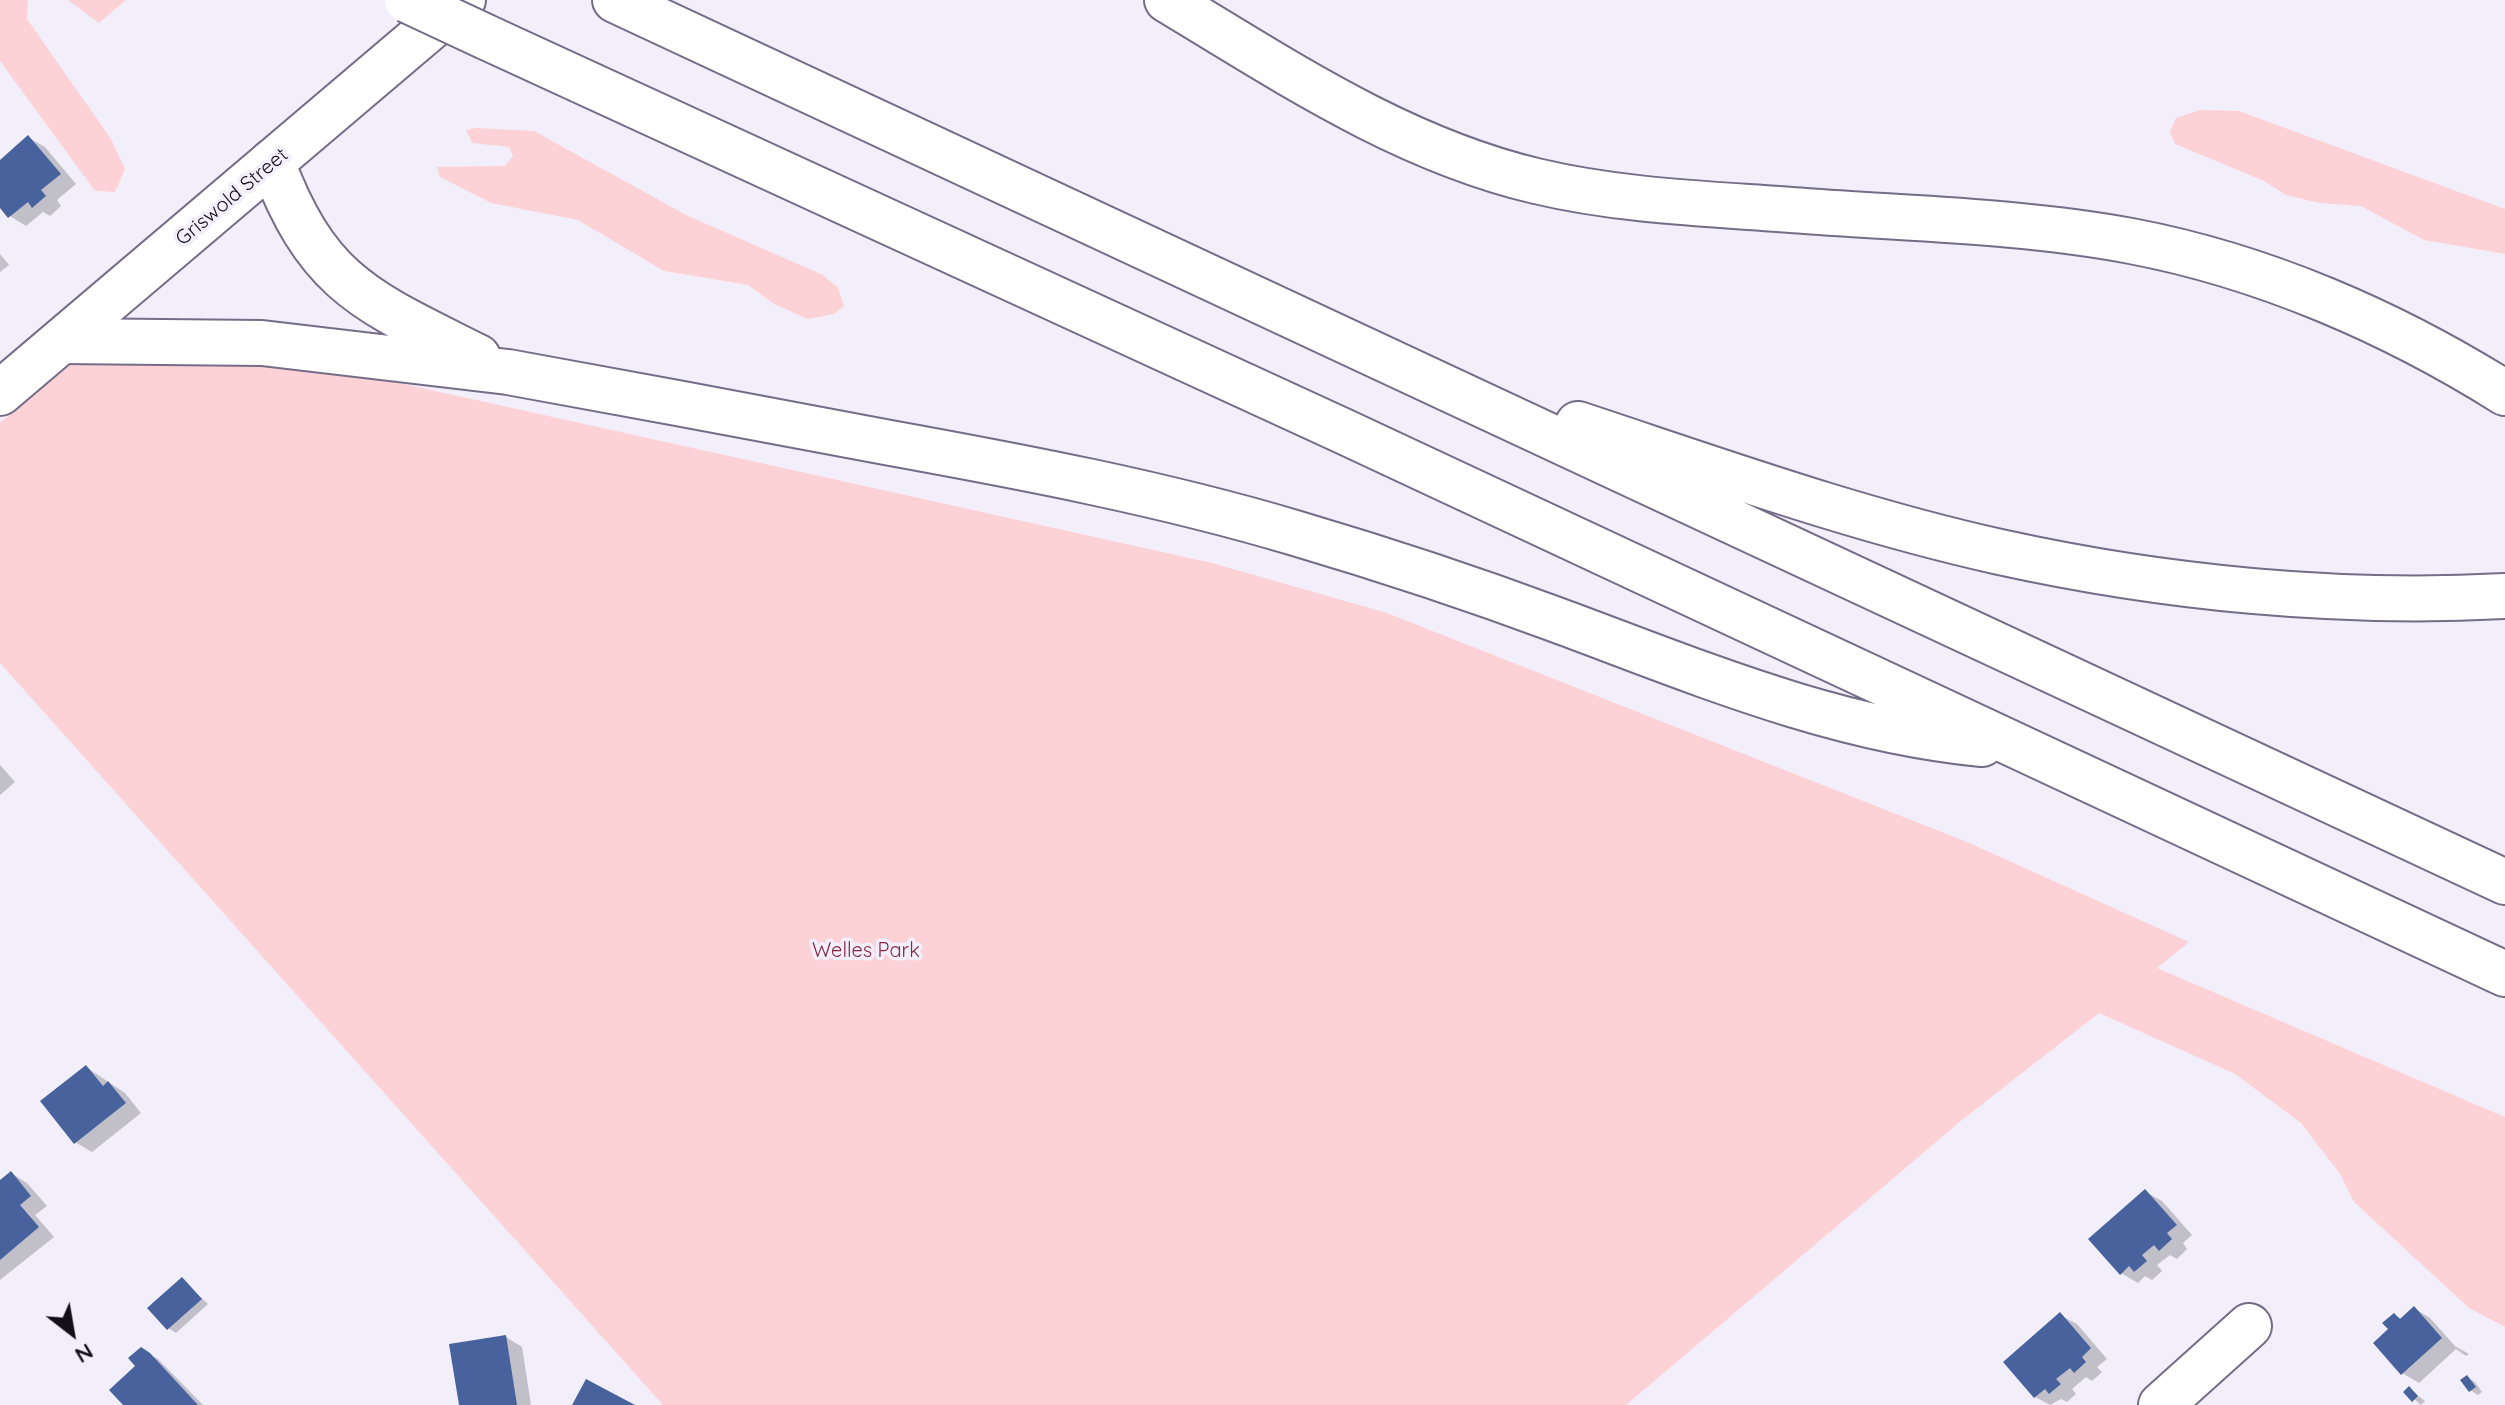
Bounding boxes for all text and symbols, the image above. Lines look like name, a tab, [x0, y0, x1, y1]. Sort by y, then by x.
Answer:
street label: Griswold Street	[171, 143, 293, 251]
park label: Welles Park	[812, 939, 920, 963]
north arrow	[32, 1293, 112, 1373]
text: N	[70, 1337, 99, 1370]

